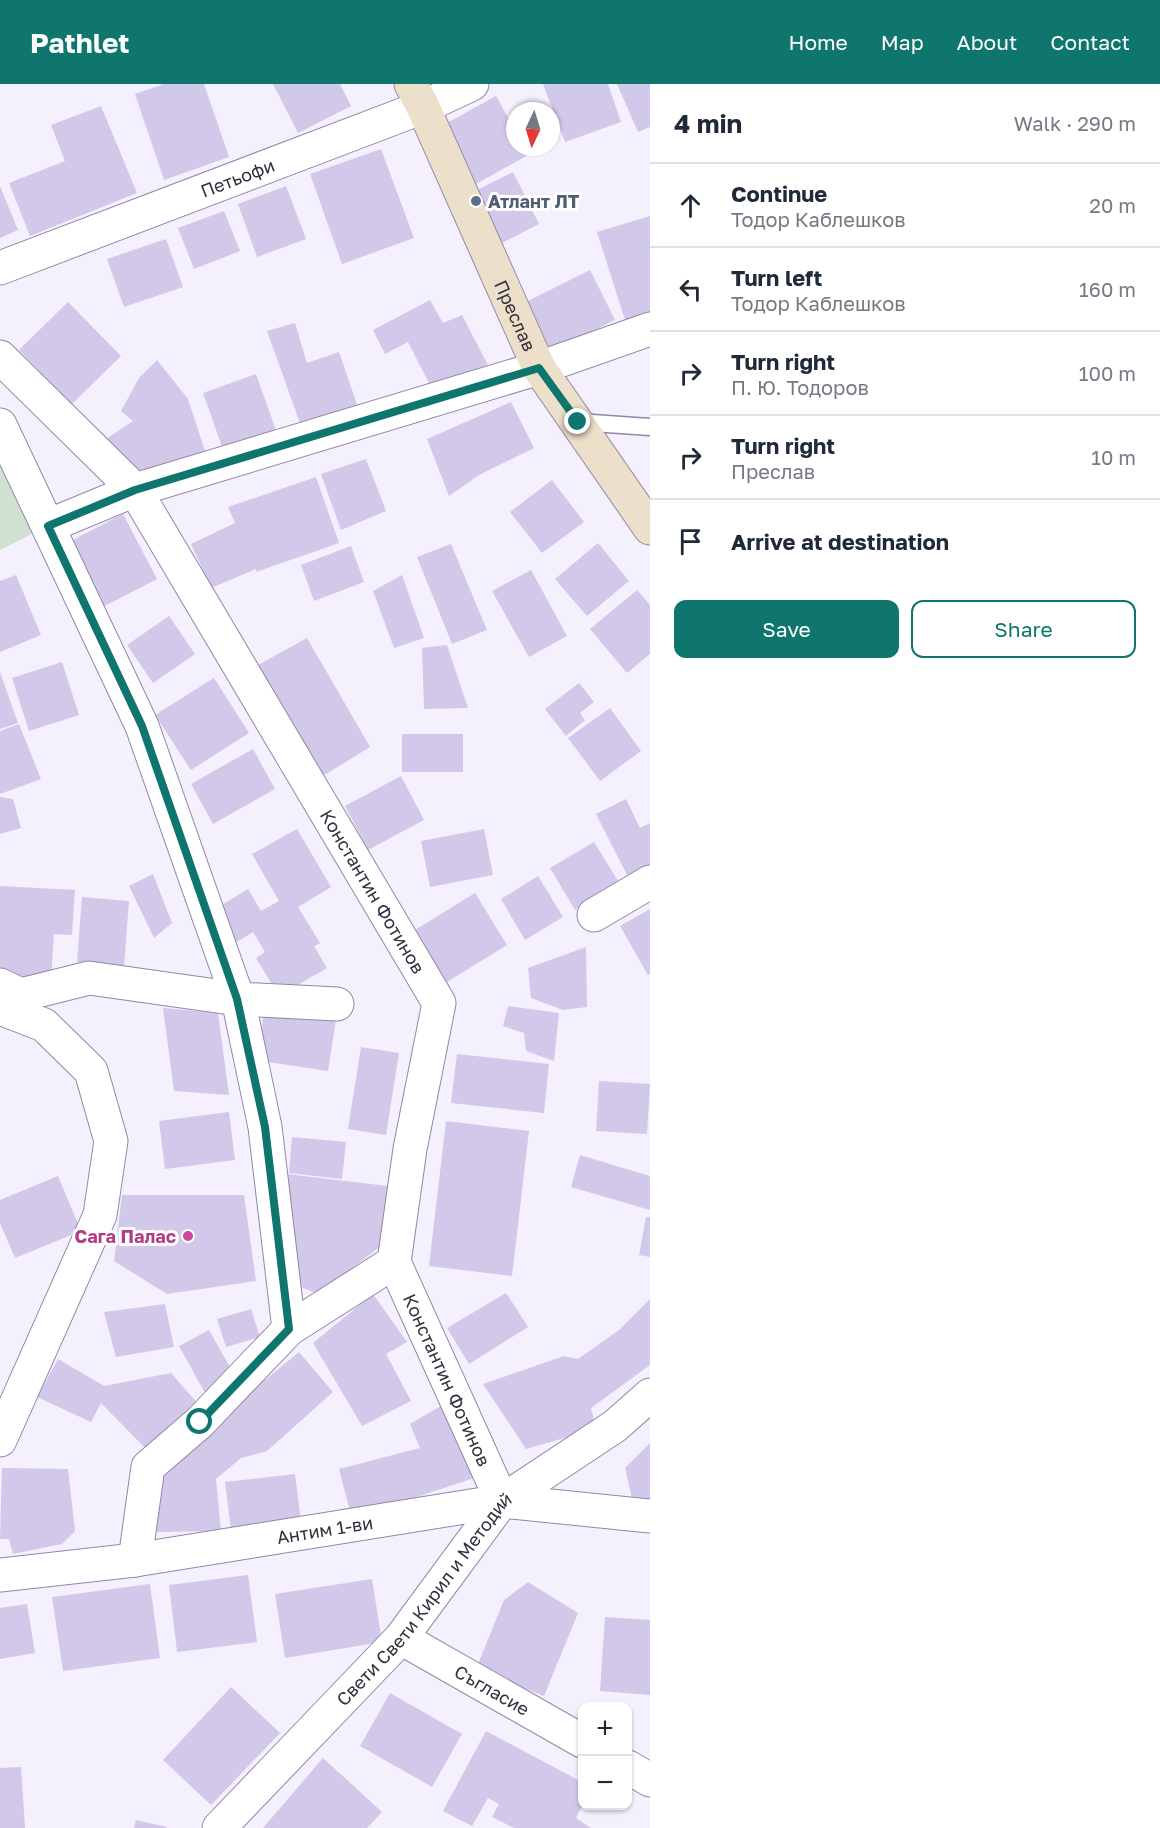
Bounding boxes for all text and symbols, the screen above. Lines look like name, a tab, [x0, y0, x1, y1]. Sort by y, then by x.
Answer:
text: Pathlet	[30, 26, 130, 59]
text: Home	[788, 29, 848, 55]
text: Map	[881, 29, 924, 55]
text: About	[957, 29, 1017, 55]
text: Contact	[1050, 29, 1130, 55]
north arrow	[506, 102, 560, 156]
text: 4 min	[674, 108, 742, 139]
text: Walk · 290 m	[1014, 111, 1136, 135]
street label: Петьофи	[197, 154, 277, 202]
text: Continue	[731, 180, 827, 207]
icon: ahead	[674, 189, 707, 222]
place label: Атлант ЛТ	[488, 190, 580, 212]
text: 20 m	[1089, 193, 1136, 217]
marker: Атлант ЛТ	[469, 194, 483, 208]
text: Тодор Каблешков	[731, 207, 906, 231]
text: Turn left	[731, 264, 822, 291]
icon: left	[674, 273, 707, 306]
street label: Преслав	[490, 276, 541, 354]
text: 160 m	[1079, 277, 1136, 301]
text: Тодор Каблешков	[731, 291, 906, 315]
text: Turn right	[731, 348, 835, 375]
icon: right	[674, 357, 707, 390]
text: 100 m	[1079, 361, 1136, 385]
text: П. Ю. Тодоров	[731, 375, 869, 399]
route end	[564, 408, 590, 434]
text: Turn right	[731, 432, 835, 459]
icon: right	[674, 441, 707, 474]
text: 10 m	[1091, 445, 1136, 469]
text: Преслав	[731, 459, 815, 483]
icon: arrive	[674, 525, 707, 558]
text: Arrive at destination	[731, 528, 949, 555]
button: Save	[674, 600, 899, 658]
button: Share	[911, 600, 1136, 658]
street label: Константин Фотинов	[316, 805, 430, 977]
place label: Сага Палас	[75, 1225, 176, 1247]
marker: Сага Палас	[181, 1229, 195, 1243]
street label: Константин Фотинов	[399, 1290, 496, 1469]
route start	[186, 1408, 212, 1434]
street label: Свети Свети Кирил и Методий	[331, 1487, 515, 1710]
street label: Антим 1-ви	[275, 1511, 374, 1548]
street label: Съгласие	[451, 1660, 534, 1720]
map controls	[578, 1702, 632, 1810]
button: +	[578, 1702, 632, 1756]
button: −	[578, 1756, 632, 1810]

